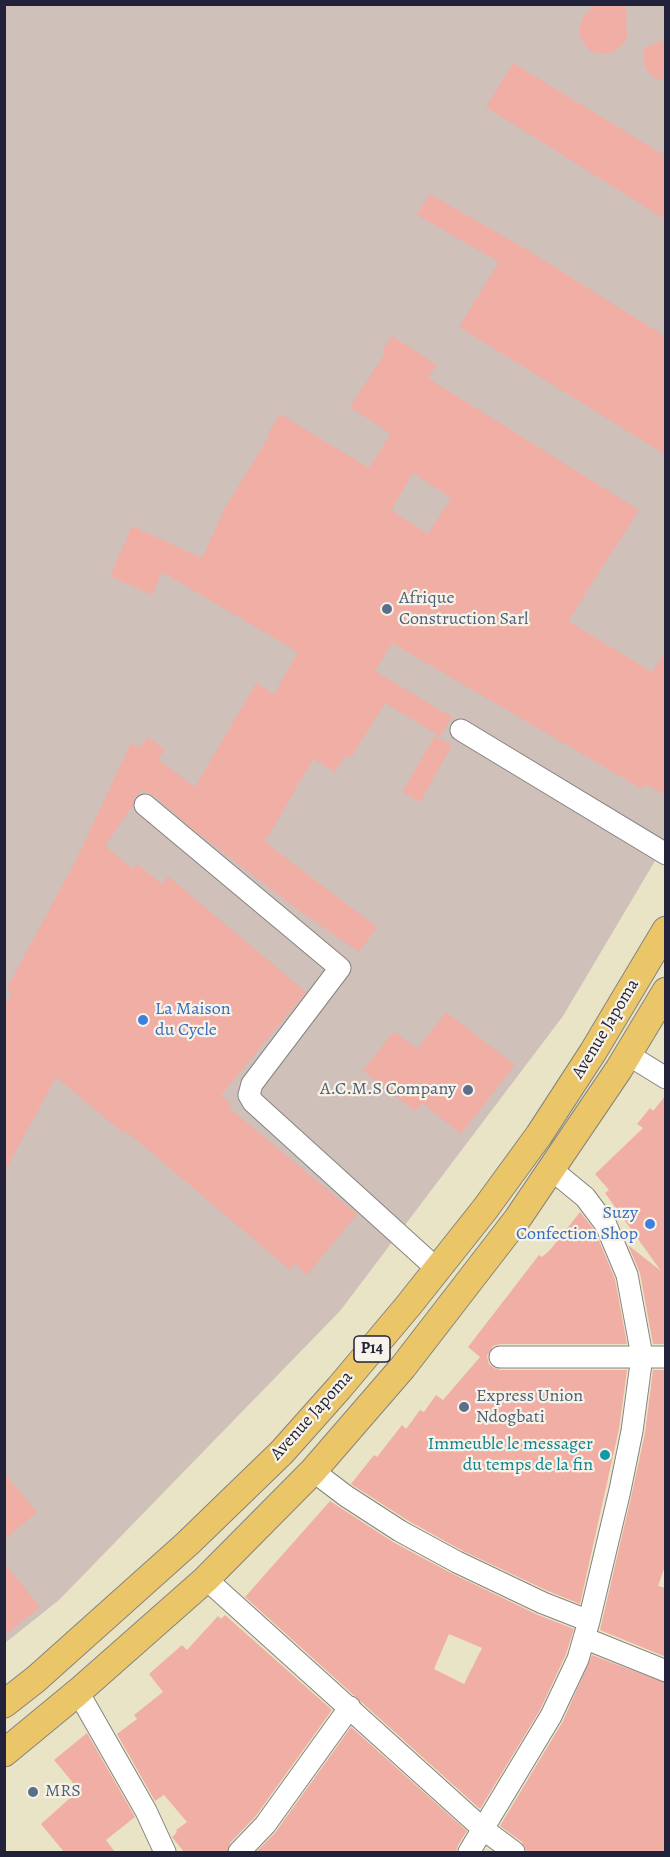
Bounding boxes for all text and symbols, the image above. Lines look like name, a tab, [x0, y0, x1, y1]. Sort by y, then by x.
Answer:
place label: Afrique Construction Sarl	[399, 588, 528, 630]
marker: Afrique Construction Sarl	[380, 602, 394, 616]
street label: Avenue Japoma	[568, 975, 644, 1083]
place label: La Maison du Cycle	[155, 999, 231, 1042]
marker: La Maison du Cycle	[136, 1013, 150, 1027]
place label: A.C.M.S Company	[320, 1079, 456, 1101]
marker: A.C.M.S Company	[461, 1083, 475, 1097]
place label: Suzy Confection Shop	[516, 1203, 638, 1246]
marker: Suzy Confection Shop	[643, 1217, 657, 1231]
road number: P14	[354, 1336, 390, 1362]
street label: Avenue Japoma	[266, 1367, 358, 1465]
place label: Express Union Ndogbati	[476, 1386, 583, 1428]
marker: Express Union Ndogbati	[457, 1400, 471, 1414]
place label: Immeuble le messager du temps de la fin	[428, 1434, 593, 1476]
marker: Immeuble le messager du temps de la fin	[598, 1448, 612, 1462]
place label: MRS	[45, 1781, 81, 1803]
marker: MRS	[26, 1785, 40, 1799]

